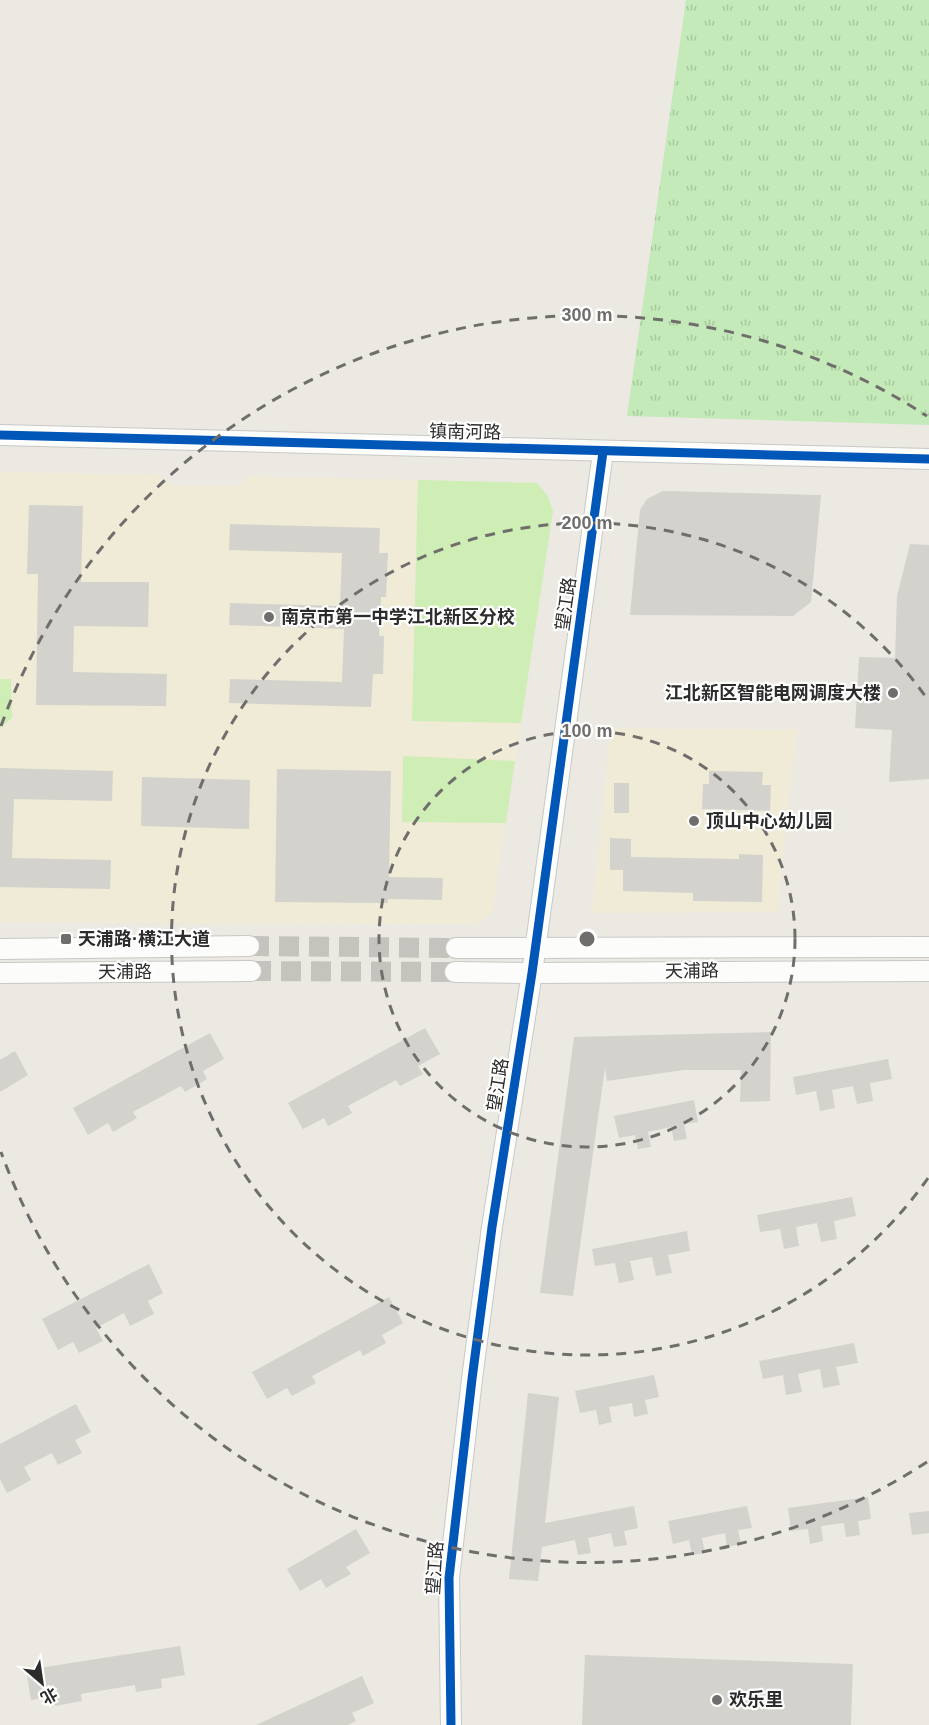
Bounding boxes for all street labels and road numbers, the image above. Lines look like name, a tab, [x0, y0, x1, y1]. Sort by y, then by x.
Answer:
street label: 镇南河路	[429, 421, 501, 443]
street label: 望江路	[552, 576, 580, 632]
street label: 天浦路	[665, 961, 719, 981]
street label: 天浦路	[98, 962, 152, 982]
street label: 望江路	[484, 1057, 512, 1113]
street label: 望江路	[423, 1540, 447, 1596]

